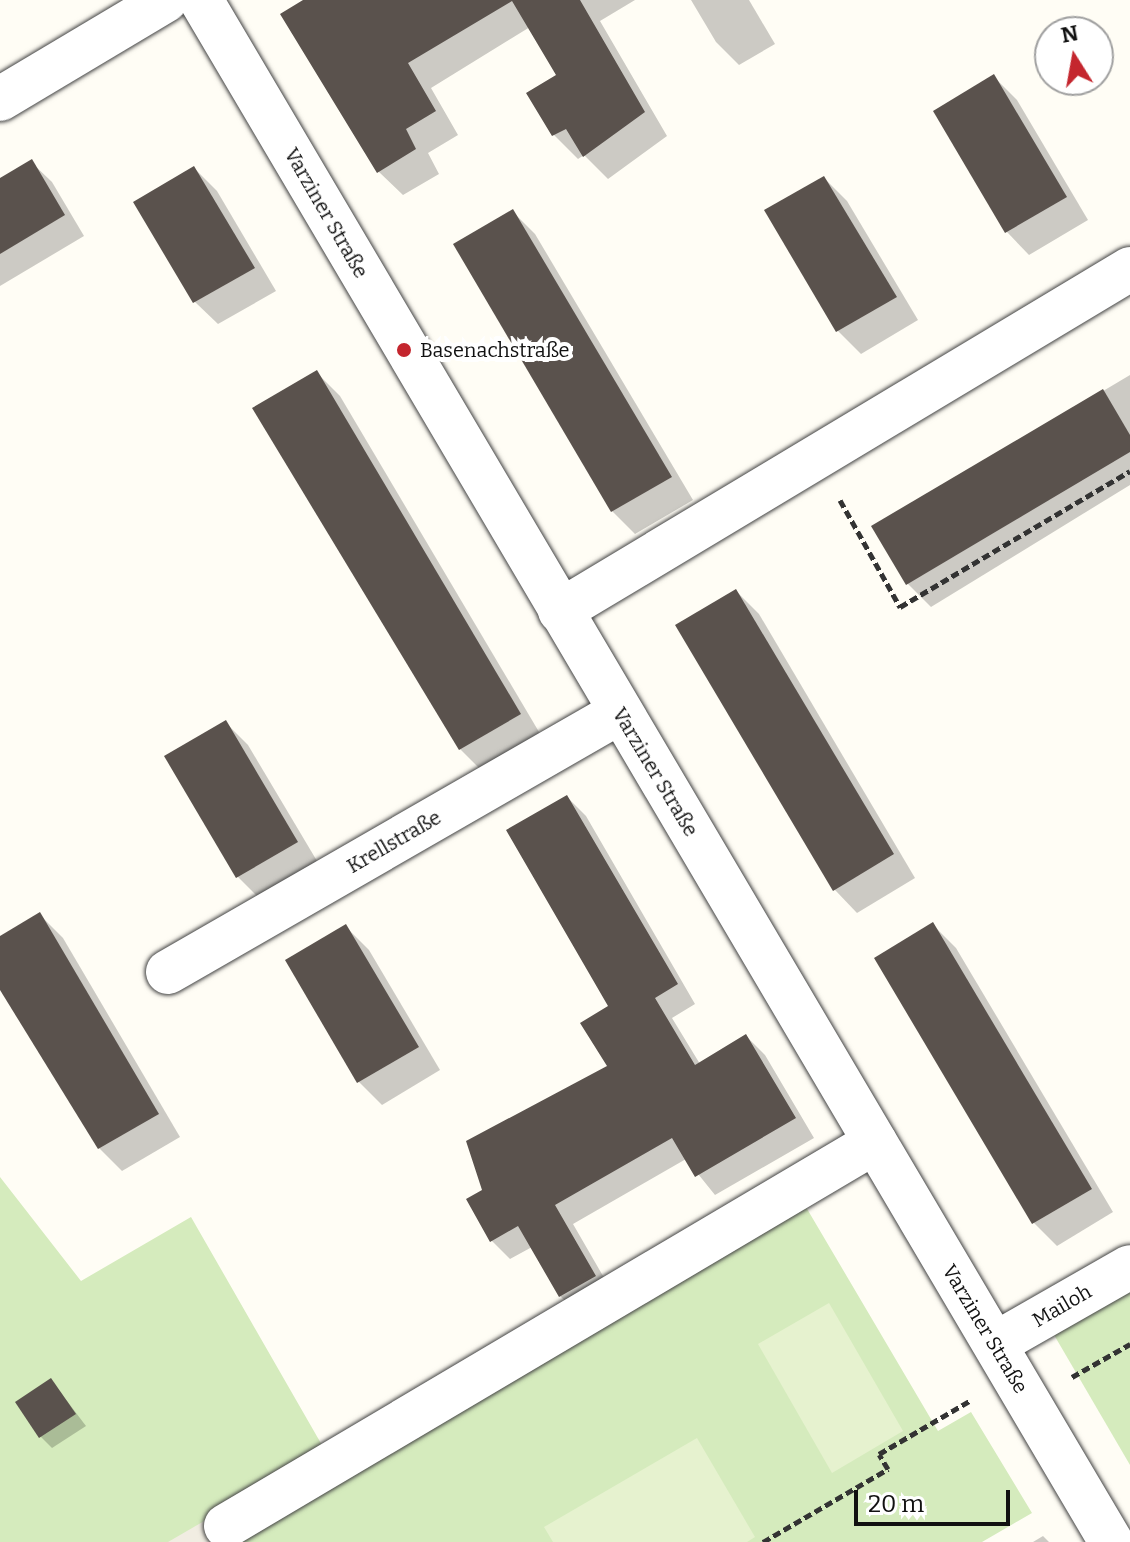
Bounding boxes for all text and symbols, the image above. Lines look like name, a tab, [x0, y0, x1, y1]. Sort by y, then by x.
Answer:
north arrow	[1034, 16, 1114, 96]
text: N	[1059, 19, 1081, 49]
street label: Varziner Straße	[279, 144, 373, 282]
place label: Basenachstraße	[420, 338, 570, 362]
marker: Basenachstraße	[395, 341, 413, 359]
street label: Varziner Straße	[607, 703, 703, 841]
street label: Krellstraße	[343, 806, 445, 878]
street label: Varziner Straße	[937, 1260, 1033, 1398]
street label: Mailoh	[1028, 1280, 1096, 1332]
scale bar	[858, 1474, 1014, 1524]
text: 20 m	[868, 1490, 924, 1518]

